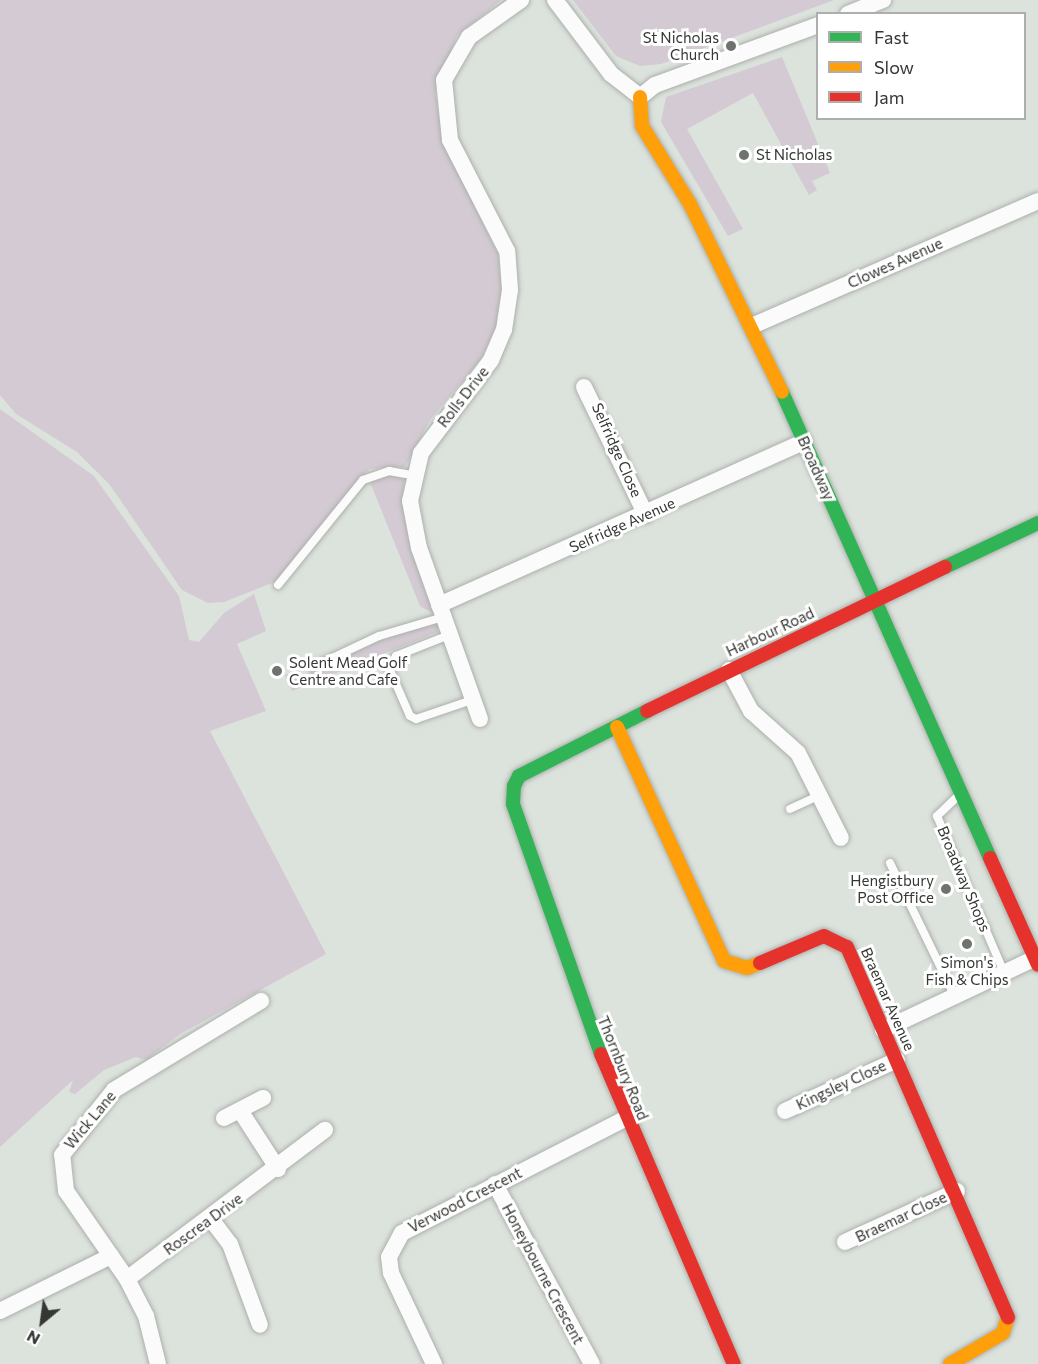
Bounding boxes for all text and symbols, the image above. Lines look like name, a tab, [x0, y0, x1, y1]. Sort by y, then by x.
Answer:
legend	[816, 12, 1026, 120]
text: Fast	[874, 26, 909, 48]
place label: St Nicholas Church	[643, 28, 719, 63]
marker: St Nicholas Church	[724, 39, 738, 53]
text: Slow	[874, 56, 914, 78]
text: Jam	[874, 86, 904, 108]
place label: St Nicholas	[756, 146, 832, 164]
marker: St Nicholas	[737, 148, 751, 162]
street label: Clowes Avenue	[845, 234, 945, 292]
street label: Rolls Drive	[434, 363, 492, 431]
street label: Selfridge Close	[588, 400, 646, 500]
street label: Broadway	[794, 433, 838, 503]
street label: Selfridge Avenue	[566, 494, 678, 556]
street label: Harbour Road	[723, 604, 817, 660]
place label: Solent Mead Golf Centre and Cafe	[289, 653, 407, 688]
marker: Solent Mead Golf Centre and Cafe	[270, 664, 284, 678]
street label: Broadway Shops	[934, 823, 994, 935]
place label: Hengistbury Post Office	[850, 871, 934, 906]
marker: Hengistbury Post Office	[939, 882, 953, 896]
marker: Simon's Fish & Chips	[960, 937, 974, 951]
street label: Braemar Avenue	[857, 945, 919, 1053]
place label: Simon's Fish & Chips	[926, 953, 1008, 988]
street label: Thornbury Road	[594, 1013, 652, 1123]
street label: Kingsley Close	[793, 1056, 889, 1114]
street label: Wick Lane	[60, 1087, 120, 1153]
street label: Verwood Crescent	[405, 1164, 525, 1236]
street label: Braemar Close	[852, 1188, 950, 1246]
street label: Roscrea Drive	[160, 1189, 246, 1259]
street label: Honeybourne Crescent	[498, 1201, 588, 1347]
north arrow	[12, 1292, 72, 1352]
text: N	[23, 1327, 43, 1349]

